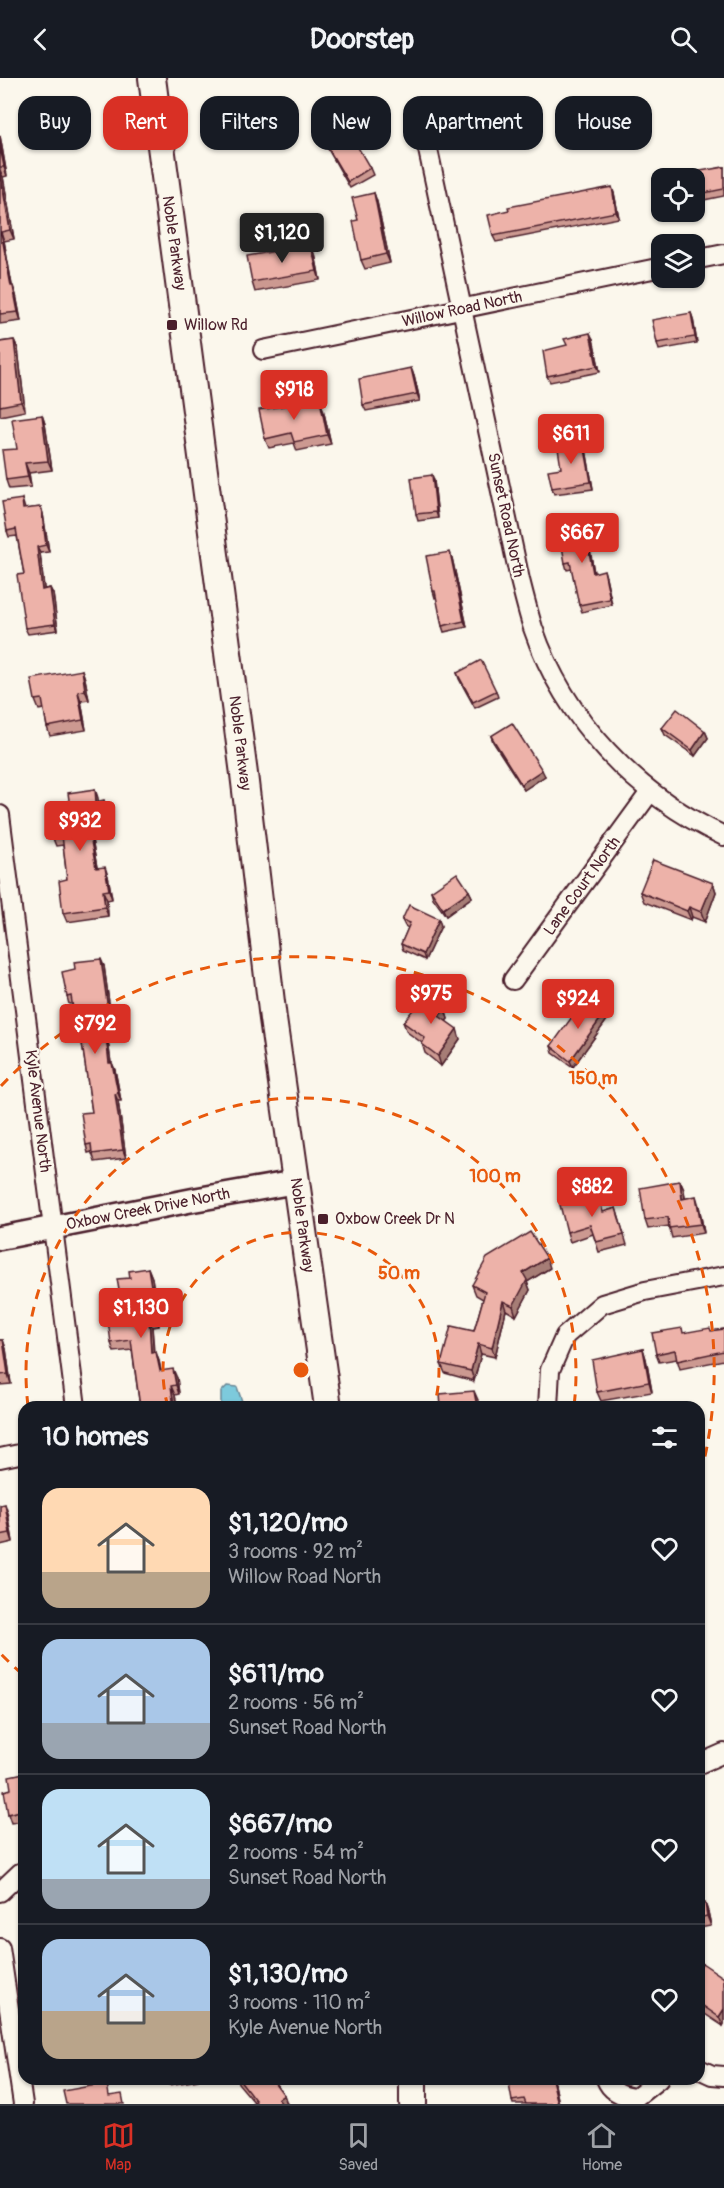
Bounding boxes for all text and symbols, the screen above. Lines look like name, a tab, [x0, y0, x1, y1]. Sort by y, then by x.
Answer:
icon: back	[24, 23, 57, 56]
text: Doorstep	[310, 23, 414, 56]
icon: search	[667, 23, 700, 56]
chip: Buy	[18, 96, 91, 150]
chip: Rent	[103, 96, 188, 150]
chip: Filters	[200, 96, 299, 150]
chip: New	[311, 96, 391, 150]
chip: Apartment	[403, 96, 543, 150]
chip: House	[555, 96, 652, 150]
map controls	[651, 168, 705, 288]
button: locate	[651, 168, 705, 222]
street label: Noble Parkway	[157, 194, 191, 292]
pin: $1,120	[233, 213, 331, 264]
text: $1,120	[254, 220, 310, 245]
button: layers	[651, 234, 705, 288]
street label: Willow Road North	[400, 286, 524, 332]
place label: Willow Rd	[184, 315, 248, 335]
marker: Willow Rd	[165, 318, 179, 332]
pin: $918	[258, 370, 330, 421]
text: $918	[274, 377, 314, 402]
pin: $611	[535, 414, 607, 465]
text: $611	[552, 421, 590, 446]
street label: Sunset Road North	[483, 451, 529, 579]
pin: $667	[546, 513, 618, 564]
text: $667	[560, 520, 604, 545]
street label: Noble Parkway	[224, 694, 256, 792]
pin: $932	[44, 801, 116, 852]
text: $932	[58, 808, 102, 833]
street label: Lane Court North	[539, 833, 625, 939]
pin: $975	[395, 974, 467, 1025]
pin: $924	[542, 979, 614, 1030]
text: $975	[410, 981, 452, 1006]
text: $924	[556, 986, 600, 1011]
pin: $792	[59, 1004, 131, 1055]
text: $792	[74, 1011, 116, 1036]
street label: Kyle Avenue North	[21, 1049, 55, 1173]
text: 150 m	[569, 1067, 618, 1090]
text: 100 m	[469, 1165, 521, 1188]
pin: $882	[556, 1167, 628, 1218]
text: $882	[571, 1174, 613, 1199]
street label: Noble Parkway	[285, 1176, 319, 1274]
street label: Oxbow Creek Drive North	[64, 1183, 232, 1235]
place label: Oxbow Creek Dr N	[335, 1209, 455, 1229]
marker: Oxbow Creek Dr N	[316, 1212, 330, 1226]
text: 50 m	[378, 1262, 420, 1285]
pin: $1,130	[92, 1288, 190, 1339]
text: $1,130	[113, 1295, 169, 1320]
centre of rings	[291, 1360, 311, 1380]
text: 10 homes	[42, 1421, 148, 1453]
icon: filters	[648, 1421, 681, 1454]
text: $1,120/mo	[228, 1507, 348, 1539]
icon: home	[90, 1512, 162, 1584]
icon: heart	[648, 1532, 681, 1565]
text: 3 rooms · 92 m²	[228, 1539, 363, 1564]
text: Willow Road North	[228, 1564, 381, 1589]
text: $611/mo	[228, 1658, 324, 1690]
icon: home	[90, 1663, 162, 1735]
icon: heart	[648, 1683, 681, 1716]
text: 2 rooms · 56 m²	[228, 1690, 364, 1715]
text: Sunset Road North	[228, 1715, 386, 1740]
text: $667/mo	[228, 1808, 332, 1840]
icon: home	[90, 1813, 162, 1885]
icon: heart	[648, 1833, 681, 1866]
text: 2 rooms · 54 m²	[228, 1840, 364, 1865]
text: Sunset Road North	[228, 1865, 386, 1890]
text: $1,130/mo	[228, 1958, 348, 1990]
icon: home	[90, 1963, 162, 2035]
icon: heart	[648, 1983, 681, 2016]
text: 3 rooms · 110 m²	[228, 1990, 371, 2015]
text: Kyle Avenue North	[228, 2015, 382, 2040]
tab: Map	[102, 2119, 135, 2175]
tab: Saved	[338, 2119, 378, 2175]
tab: Home	[582, 2119, 622, 2175]

